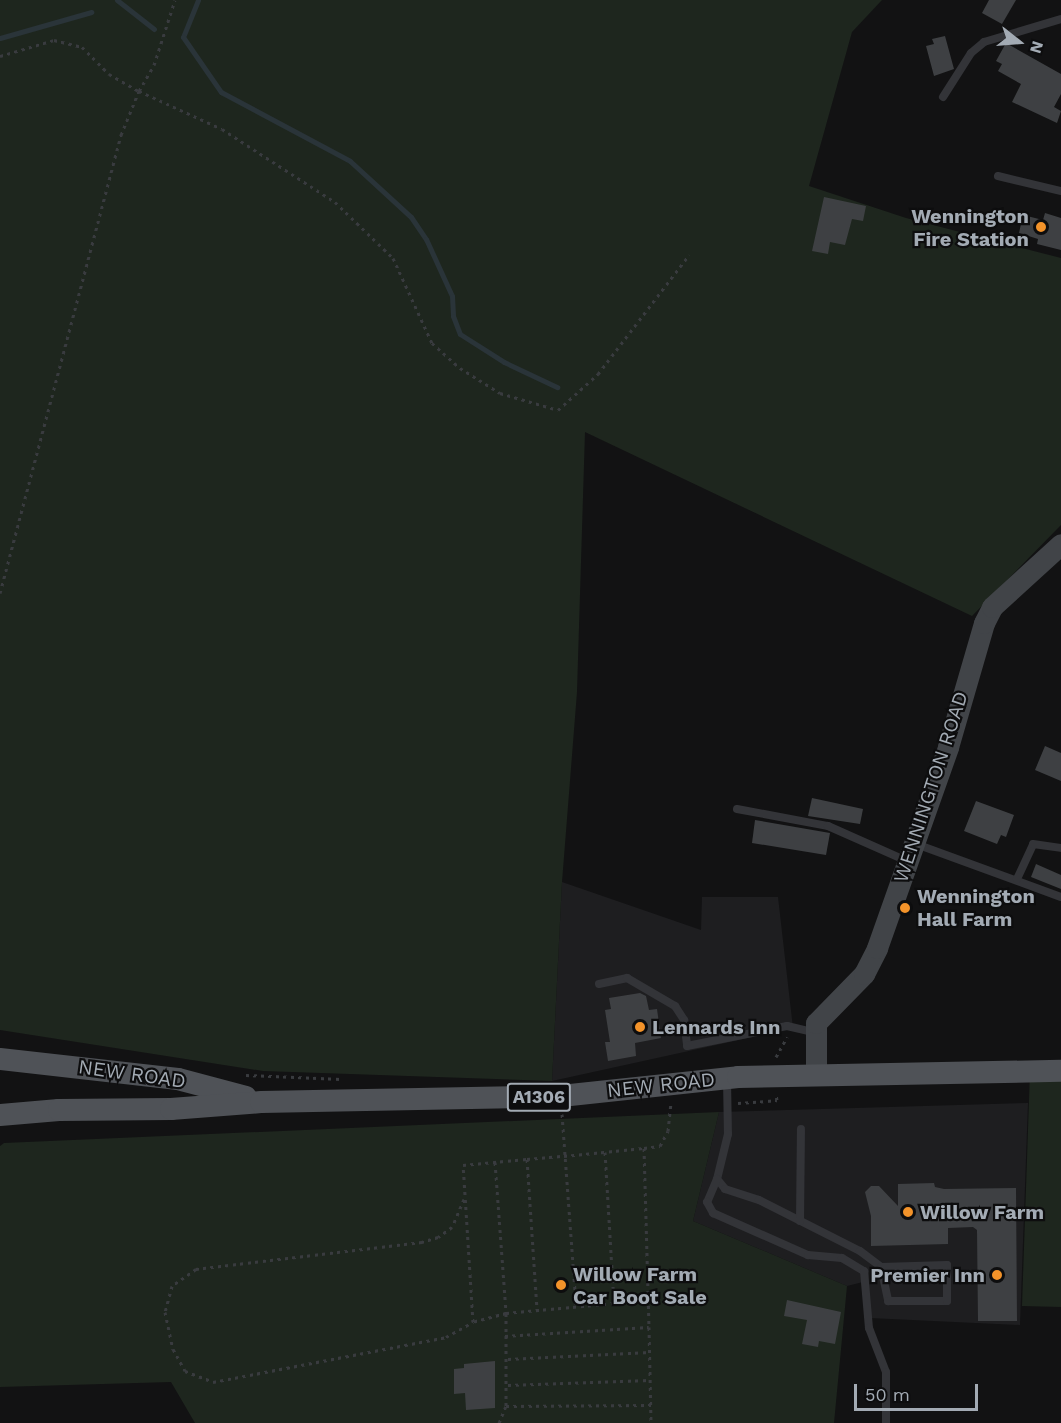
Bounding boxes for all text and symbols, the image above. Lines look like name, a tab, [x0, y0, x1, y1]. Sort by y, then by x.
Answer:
north arrow	[989, 12, 1049, 72]
text: N	[1026, 39, 1048, 56]
place label: Wennington Fire Station	[911, 204, 1029, 251]
marker: Wennington Fire Station	[1034, 220, 1048, 234]
street label: WENNINGTON ROAD	[889, 688, 973, 886]
place label: Wennington Hall Farm	[917, 885, 1035, 932]
marker: Wennington Hall Farm	[898, 901, 912, 915]
place label: Lennards Inn	[652, 1015, 780, 1039]
marker: Lennards Inn	[633, 1020, 647, 1034]
street label: NEW ROAD	[76, 1055, 188, 1093]
street label: NEW ROAD	[606, 1067, 716, 1103]
road number: A1306	[506, 1082, 572, 1112]
place label: Willow Farm	[920, 1200, 1045, 1224]
marker: Willow Farm	[901, 1205, 915, 1219]
place label: Willow Farm Car Boot Sale	[573, 1262, 707, 1309]
place label: Premier Inn	[870, 1263, 985, 1287]
marker: Premier Inn	[990, 1268, 1004, 1282]
marker: Willow Farm Car Boot Sale	[554, 1278, 568, 1292]
scale bar	[857, 1372, 982, 1410]
text: 50 m	[865, 1384, 910, 1405]

